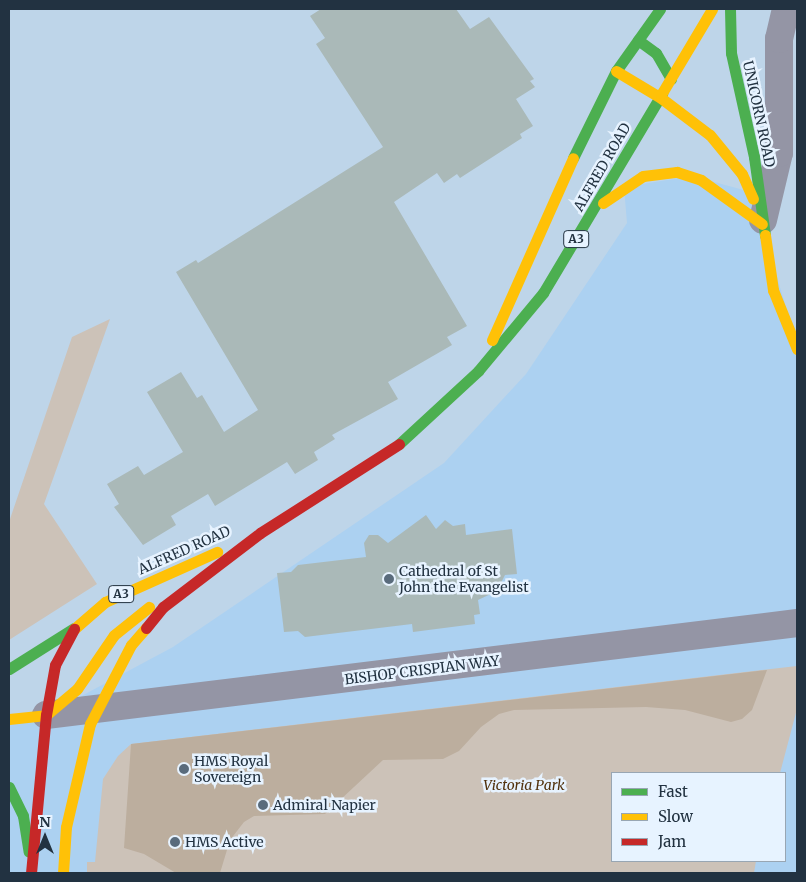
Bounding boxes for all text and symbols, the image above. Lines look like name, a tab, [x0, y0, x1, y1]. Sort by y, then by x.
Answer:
street label: UNICORN ROAD	[739, 59, 779, 169]
street label: ALFRED ROAD	[570, 120, 634, 214]
road number: A3	[562, 230, 590, 248]
street label: ALFRED ROAD	[135, 522, 233, 578]
place label: Cathedral of St John the Evangelist	[399, 563, 529, 596]
marker: Cathedral of St John the Evangelist	[383, 573, 395, 585]
road number: A3	[107, 584, 135, 604]
street label: BISHOP CRISPIAN WAY	[344, 652, 500, 688]
place label: HMS Royal Sovereign	[194, 753, 268, 786]
marker: HMS Royal Sovereign	[178, 763, 190, 775]
legend	[611, 772, 786, 862]
park label: Victoria Park	[483, 777, 565, 793]
text: Fast	[658, 782, 688, 801]
place label: Admiral Napier	[273, 797, 376, 813]
marker: Admiral Napier	[257, 799, 269, 811]
text: Slow	[658, 807, 693, 826]
north arrow	[20, 812, 70, 862]
text: N	[39, 813, 51, 831]
text: Jam	[658, 832, 686, 851]
place label: HMS Active	[185, 834, 264, 850]
marker: HMS Active	[169, 836, 181, 848]

